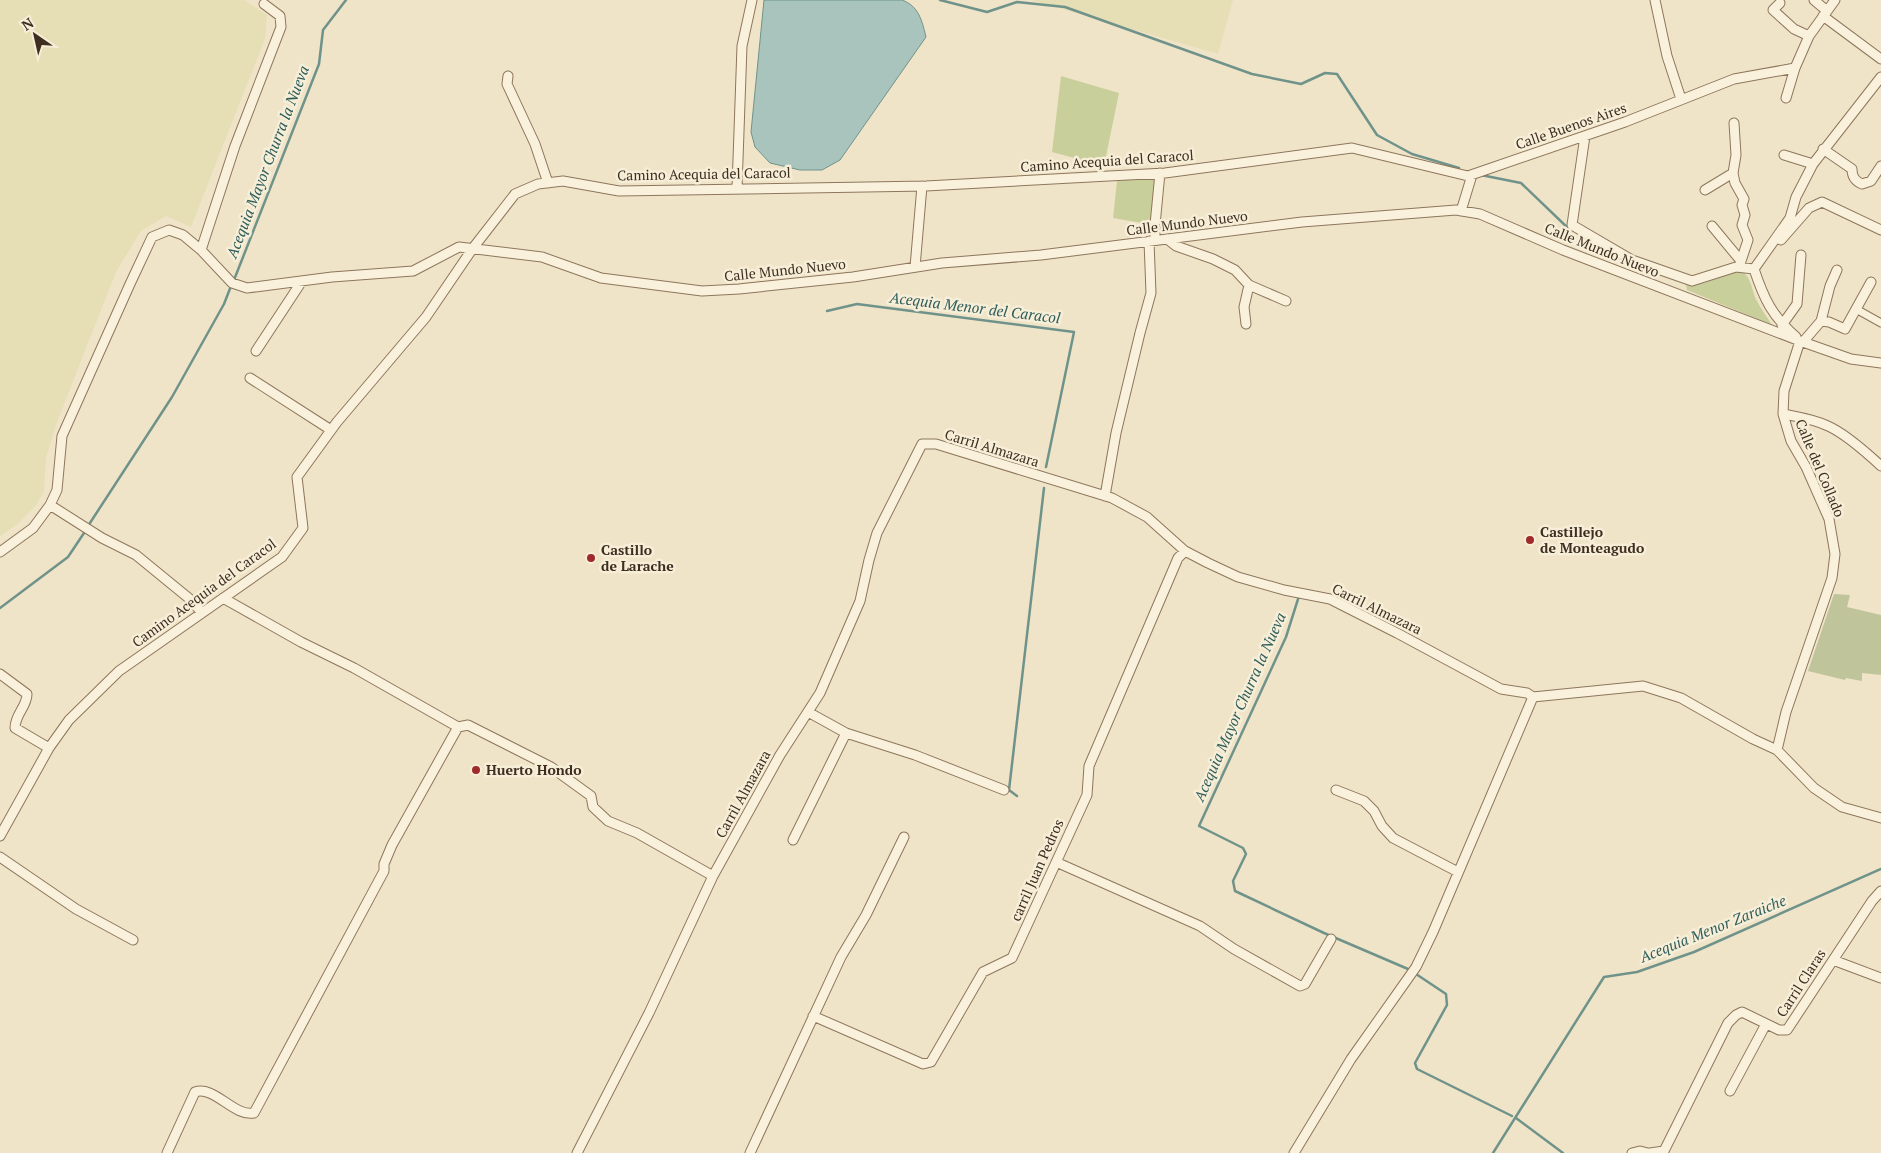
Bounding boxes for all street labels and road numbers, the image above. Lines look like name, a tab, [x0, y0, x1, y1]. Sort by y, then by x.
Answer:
street label: Calle Buenos Aires	[1513, 98, 1629, 153]
street label: Camino Acequia del Caracol	[1020, 145, 1194, 176]
street label: Camino Acequia del Caracol	[617, 162, 791, 185]
street label: Calle Mundo Nuevo	[1125, 206, 1249, 239]
street label: Calle Mundo Nuevo	[1542, 218, 1663, 281]
street label: Calle Mundo Nuevo	[723, 254, 847, 285]
street label: Calle del Collado	[1791, 416, 1850, 520]
street label: Carril Almazara	[943, 424, 1042, 471]
street label: Camino Acequia del Caracol	[128, 534, 279, 651]
street label: Carril Almazara	[1329, 579, 1425, 639]
street label: Carril Almazara	[711, 746, 775, 841]
street label: carril Juan Pedros	[1006, 816, 1068, 924]
street label: Carril Claras	[1772, 945, 1830, 1020]

